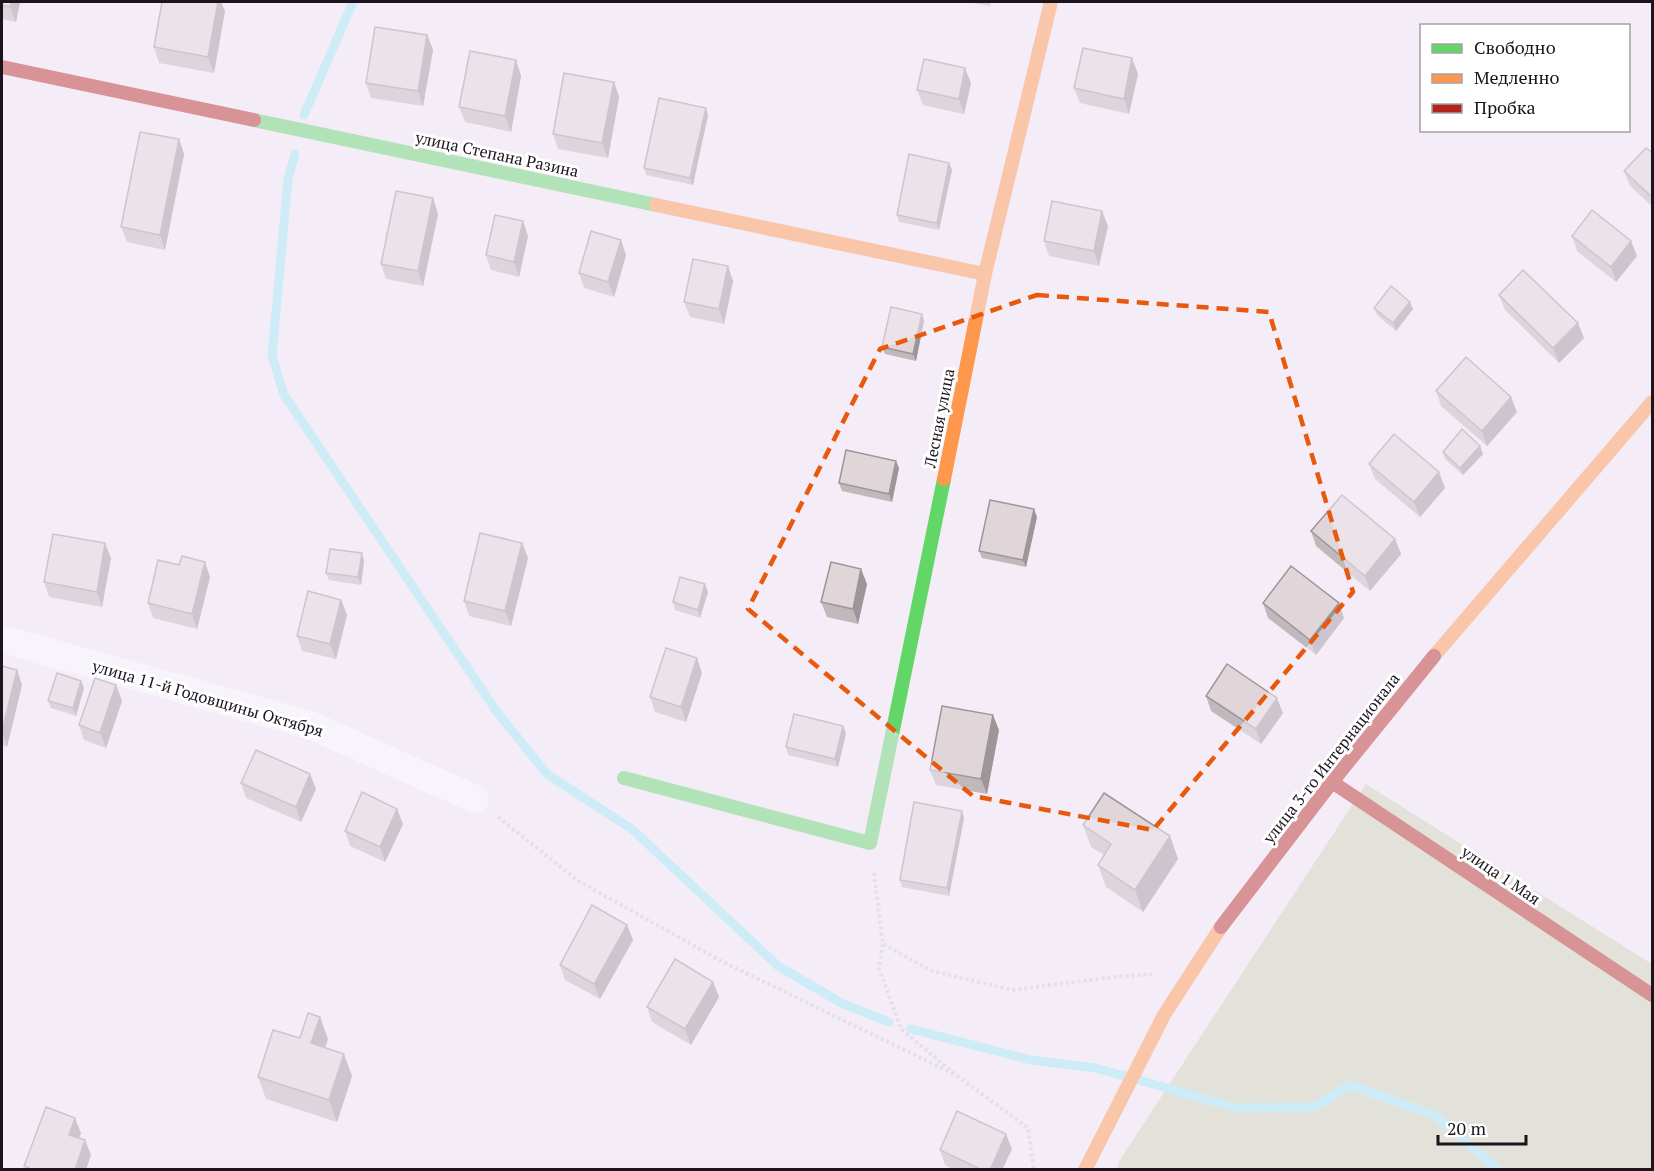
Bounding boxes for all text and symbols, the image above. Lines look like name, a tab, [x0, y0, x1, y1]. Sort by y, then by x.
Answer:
legend	[1420, 24, 1630, 132]
text: Свободно	[1474, 35, 1556, 59]
text: Медленно	[1474, 65, 1560, 89]
text: Пробка	[1474, 95, 1536, 119]
street label: улица Степана Разина	[412, 126, 581, 182]
street label: Лесная улица	[918, 367, 959, 470]
street label: улица 11-й Годовщины Октября	[89, 654, 326, 742]
street label: улица 3-го Интернационала	[1257, 668, 1404, 849]
street label: улица 1 Мая	[1456, 840, 1545, 910]
scale bar	[1438, 1108, 1526, 1146]
text: 20 m	[1447, 1116, 1487, 1140]

